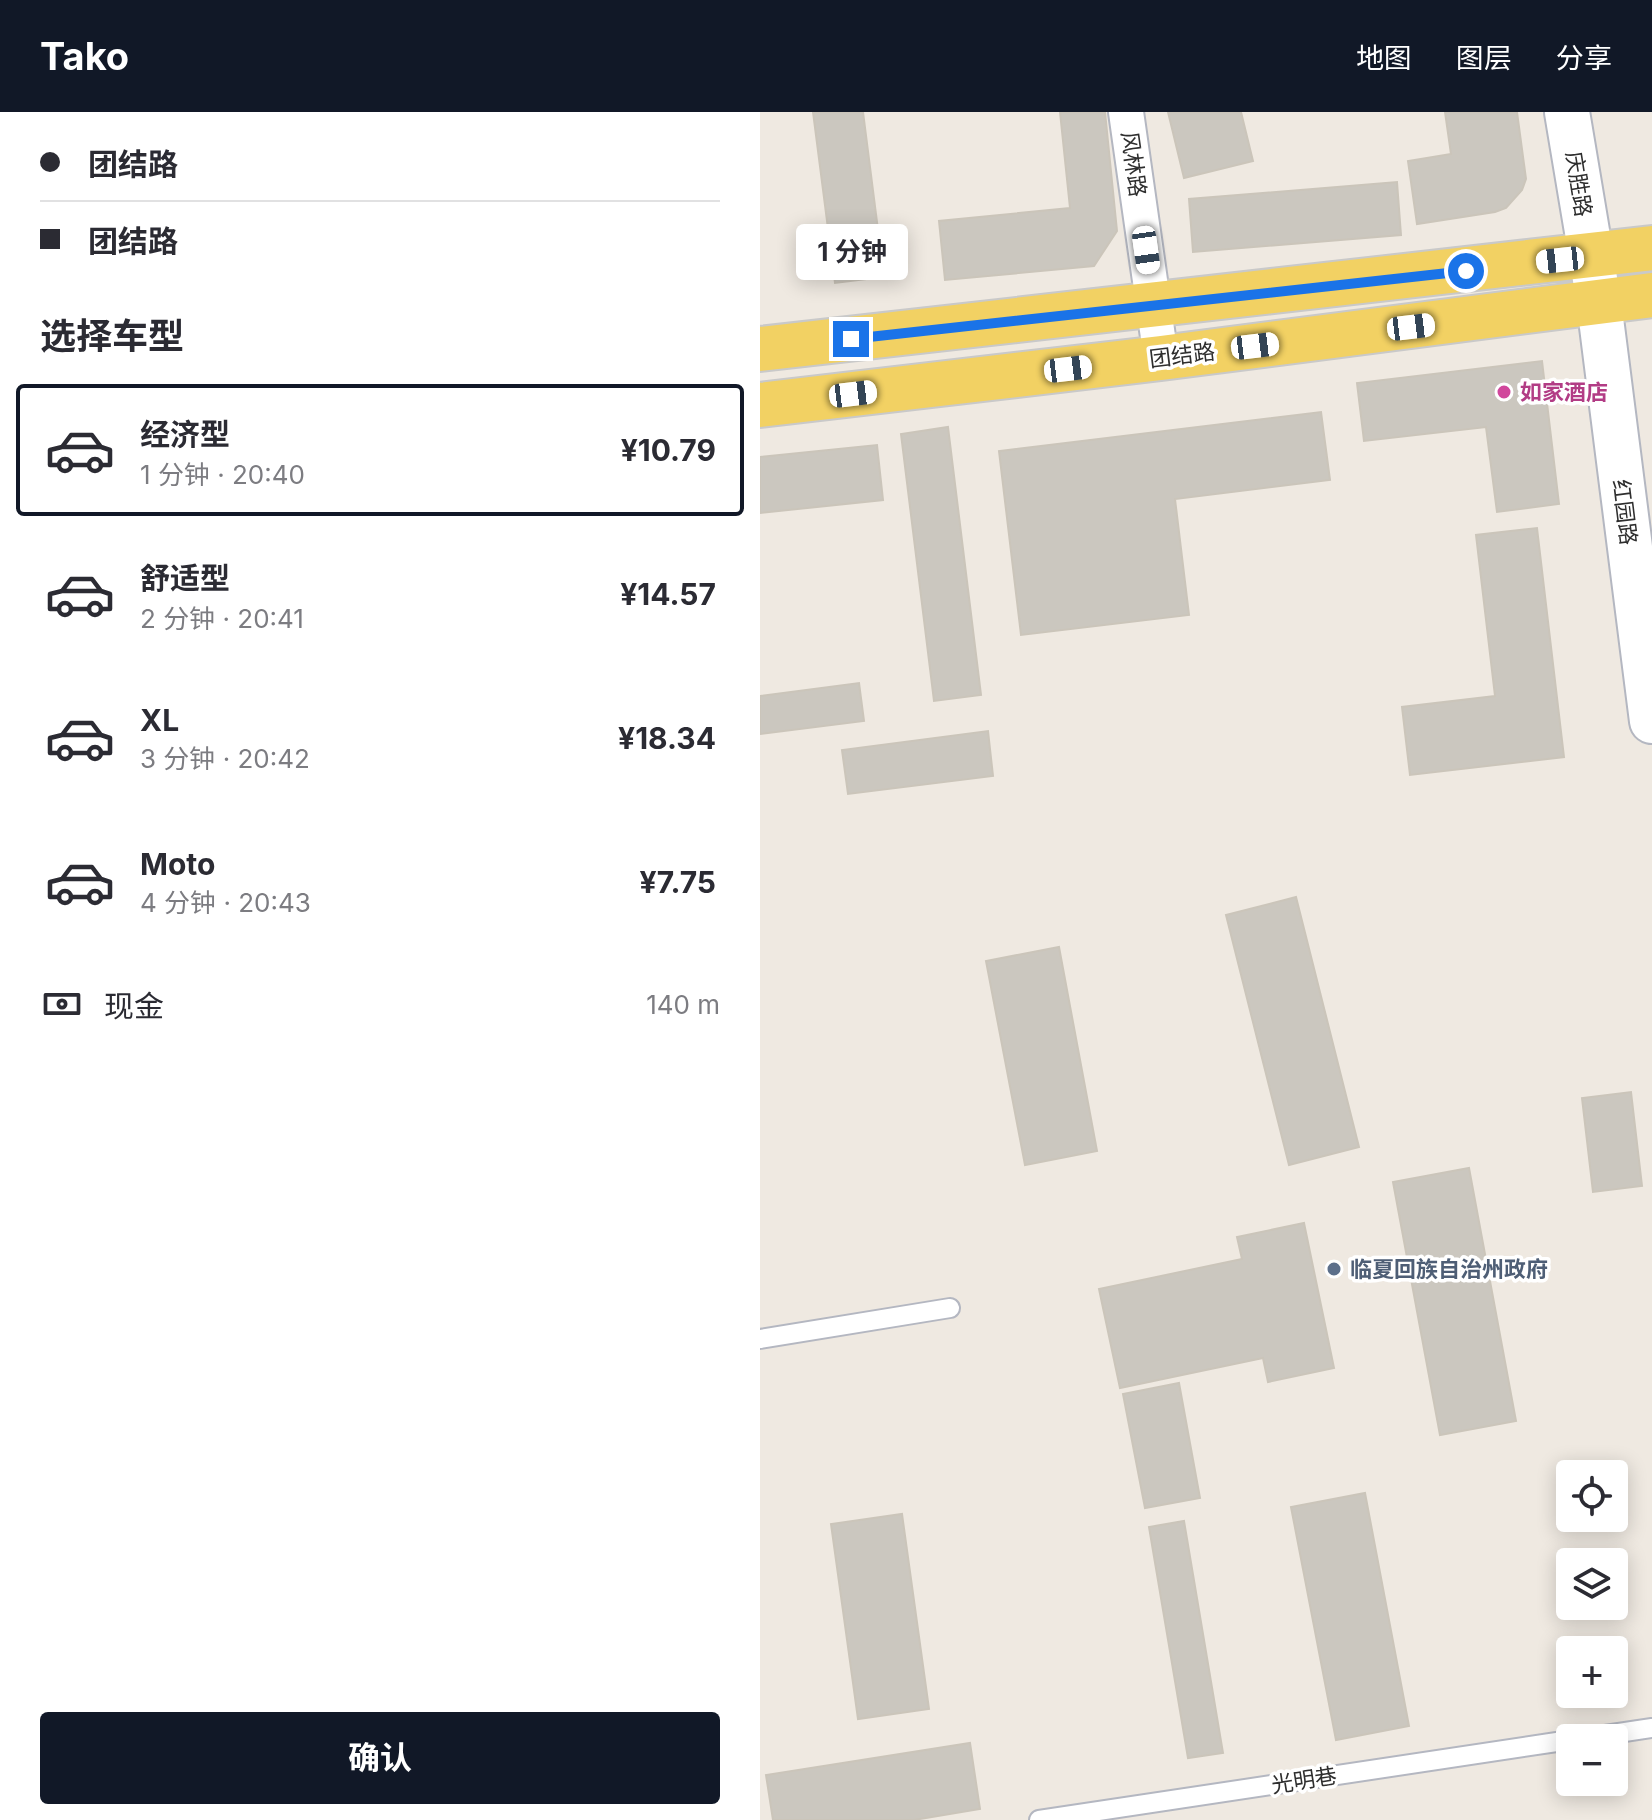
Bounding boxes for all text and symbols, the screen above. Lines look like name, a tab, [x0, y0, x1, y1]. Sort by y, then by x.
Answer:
text: Tako	[40, 33, 129, 79]
text: 地图	[1356, 41, 1412, 75]
text: 图层	[1456, 41, 1512, 75]
text: 分享	[1556, 41, 1612, 75]
street label: 风林路	[1117, 130, 1151, 198]
text: 团结路	[88, 146, 178, 182]
street label: 庆胜路	[1561, 149, 1597, 219]
text: 团结路	[88, 223, 178, 259]
callout: 1 分钟	[795, 223, 907, 279]
car	[1131, 225, 1161, 275]
text: 1 分钟	[817, 236, 887, 267]
car	[1535, 246, 1585, 274]
route start	[1448, 253, 1484, 289]
car	[1386, 312, 1436, 342]
text: 选择车型	[40, 314, 184, 358]
route end	[833, 321, 869, 357]
car	[1230, 331, 1280, 361]
street label: 团结路	[1148, 338, 1216, 372]
car	[1043, 354, 1093, 384]
car	[828, 379, 878, 409]
place label: 如家酒店	[1520, 379, 1608, 405]
marker: 如家酒店	[1495, 383, 1513, 401]
icon: car	[44, 414, 116, 486]
text: 经济型	[140, 416, 230, 452]
text: ¥10.79	[621, 432, 716, 468]
text: 1 分钟 · 20:40	[140, 459, 305, 490]
street label: 红园路	[1608, 478, 1642, 546]
icon: car	[44, 558, 116, 630]
text: 舒适型	[140, 560, 230, 596]
text: ¥14.57	[620, 576, 716, 612]
text: 2 分钟 · 20:41	[140, 603, 304, 634]
icon: car	[44, 702, 116, 774]
text: XL	[140, 702, 179, 738]
text: ¥18.34	[618, 720, 716, 756]
text: 3 分钟 · 20:42	[140, 743, 310, 774]
icon: car	[44, 846, 116, 918]
text: Moto	[140, 846, 215, 882]
text: ¥7.75	[640, 864, 716, 900]
text: 4 分钟 · 20:43	[140, 887, 311, 918]
icon: cash	[40, 982, 84, 1026]
text: 现金	[104, 988, 164, 1024]
text: 140 m	[646, 989, 720, 1020]
place label: 临夏回族自治州政府	[1350, 1256, 1548, 1282]
marker: 临夏回族自治州政府	[1325, 1260, 1343, 1278]
map controls	[1556, 1460, 1628, 1796]
button: locate	[1556, 1460, 1628, 1532]
button: layers	[1556, 1548, 1628, 1620]
button: +	[1556, 1636, 1628, 1708]
button: 确认	[40, 1712, 720, 1804]
button: −	[1556, 1724, 1628, 1796]
street label: 光明巷	[1269, 1762, 1339, 1798]

